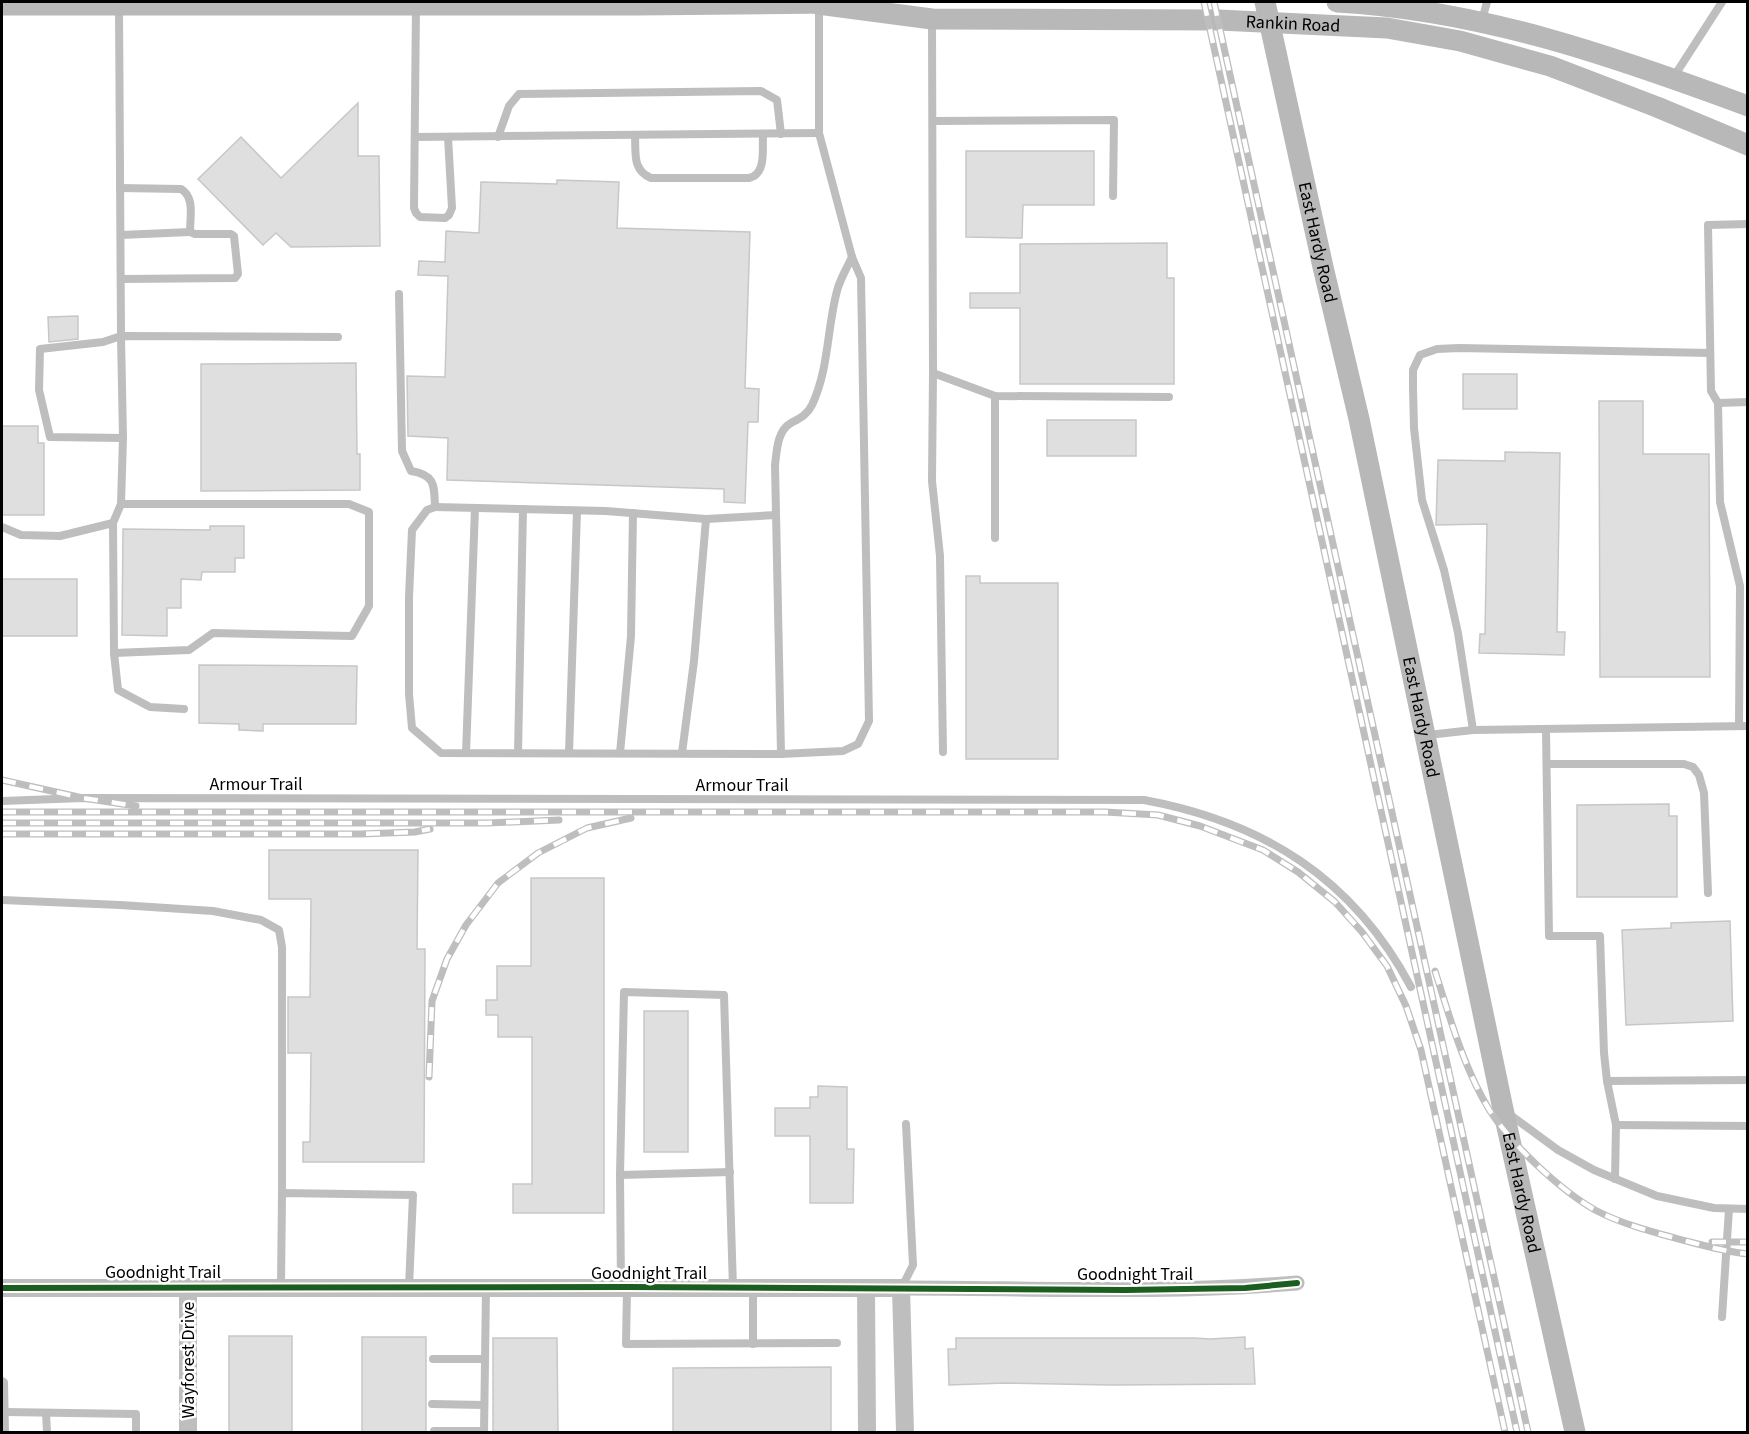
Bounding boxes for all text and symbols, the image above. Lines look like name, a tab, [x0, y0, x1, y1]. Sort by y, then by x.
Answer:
street label: Rankin Road	[1245, 9, 1341, 38]
street label: East Hardy Road	[1292, 180, 1344, 305]
street label: East Hardy Road	[1396, 654, 1446, 780]
street label: Armour Trail	[209, 772, 303, 797]
street label: Armour Trail	[695, 773, 789, 798]
street label: East Hardy Road	[1496, 1130, 1547, 1255]
street label: Goodnight Trail	[105, 1260, 221, 1285]
street label: Goodnight Trail	[591, 1261, 707, 1286]
street label: Goodnight Trail	[1077, 1262, 1193, 1287]
street label: Wayforest Drive	[176, 1301, 201, 1419]

